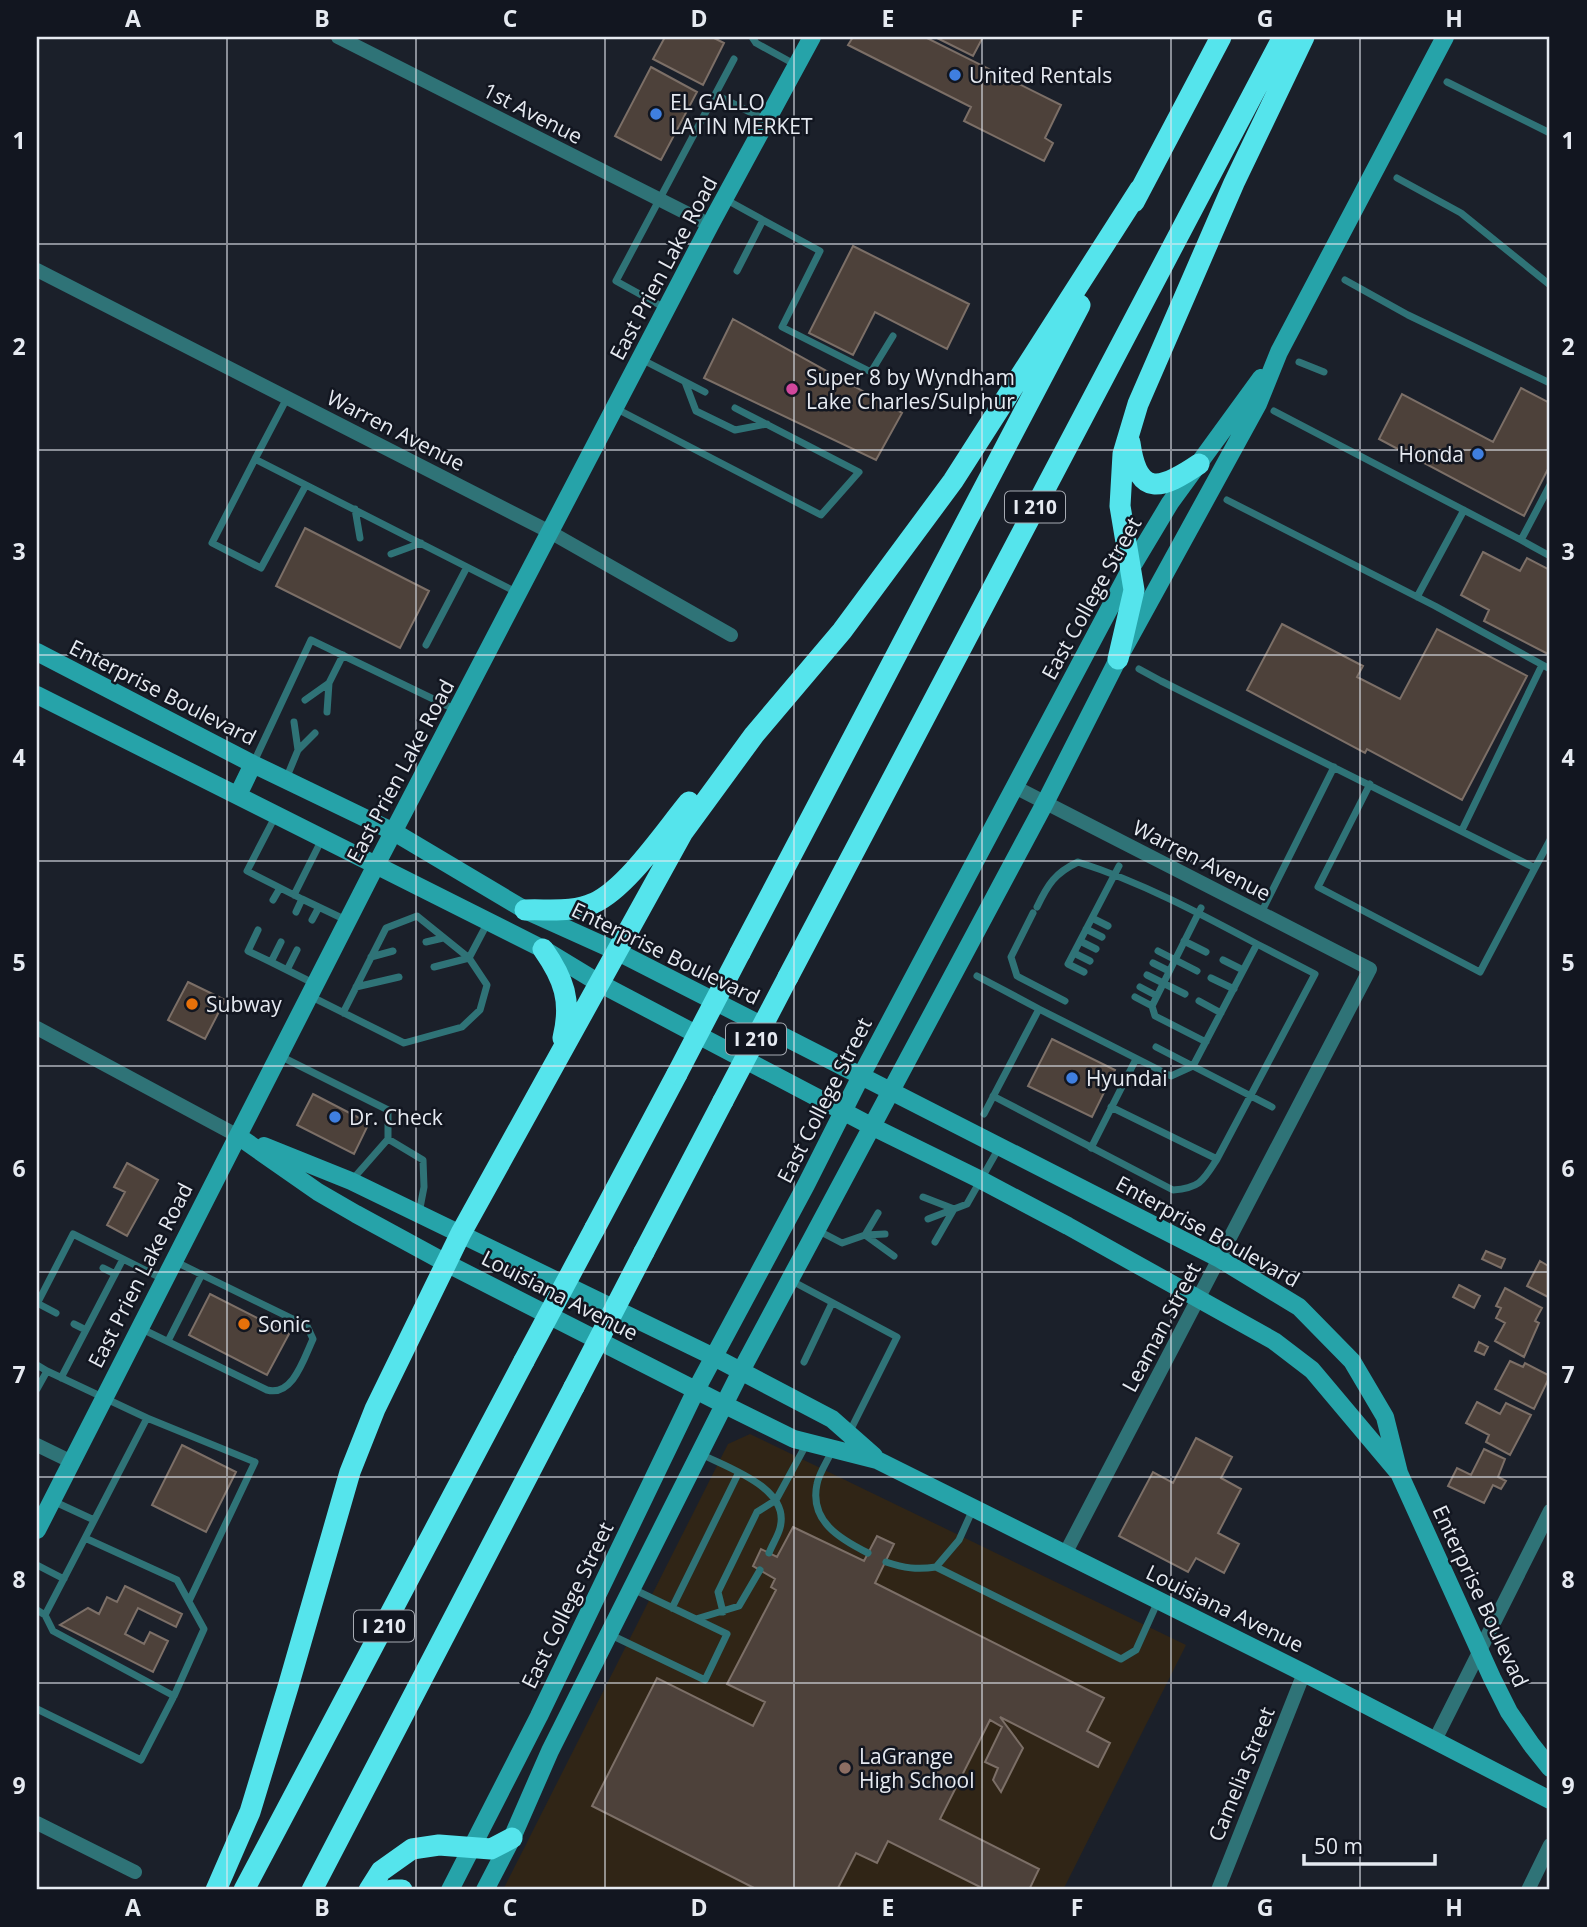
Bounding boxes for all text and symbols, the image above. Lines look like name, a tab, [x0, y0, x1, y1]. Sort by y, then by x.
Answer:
text: A	[125, 2, 141, 34]
text: B	[314, 2, 330, 34]
text: C	[503, 2, 517, 34]
text: D	[690, 2, 708, 34]
text: E	[882, 2, 894, 34]
text: F	[1071, 2, 1083, 34]
text: G	[1257, 2, 1273, 34]
text: H	[1445, 2, 1463, 34]
place label: United Rentals	[969, 61, 1112, 89]
marker: United Rentals	[947, 67, 963, 83]
street label: 1st Avenue	[478, 76, 588, 150]
place label: EL GALLO LATIN MERKET	[670, 88, 813, 140]
marker: EL GALLO LATIN MERKET	[648, 106, 664, 122]
text: 1	[12, 124, 26, 156]
text: 1	[1561, 124, 1575, 156]
street label: East Prien Lake Road	[603, 171, 723, 365]
text: 2	[12, 330, 26, 362]
text: 2	[1561, 330, 1575, 362]
place label: Super 8 by Wyndham Lake Charles/Sulphur	[806, 363, 1015, 415]
marker: Super 8 by Wyndham Lake Charles/Sulphur	[784, 381, 800, 397]
street label: Warren Avenue	[322, 383, 470, 477]
place label: Honda	[1398, 440, 1464, 468]
marker: Honda	[1470, 446, 1486, 462]
road number: I 210	[1005, 492, 1065, 522]
street label: East College Street	[1035, 512, 1147, 684]
text: 3	[12, 535, 26, 567]
text: 3	[1561, 535, 1575, 567]
street label: Enterprise Boulevard	[65, 633, 261, 751]
street label: East Prien Lake Road	[340, 674, 460, 868]
text: 4	[12, 741, 26, 773]
text: 4	[1561, 741, 1575, 773]
street label: Warren Avenue	[1128, 813, 1276, 907]
street label: Enterprise Boulevard	[567, 895, 765, 1011]
text: 5	[12, 946, 26, 978]
text: 5	[1561, 946, 1575, 978]
place label: Subway	[206, 990, 282, 1018]
marker: Subway	[184, 996, 200, 1012]
street label: East College Street	[770, 1013, 878, 1187]
road number: I 210	[726, 1023, 786, 1054]
place label: Hyundai	[1086, 1064, 1168, 1092]
marker: Hyundai	[1064, 1070, 1080, 1086]
place label: Dr. Check	[349, 1103, 443, 1131]
marker: Dr. Check	[327, 1109, 343, 1125]
text: 6	[12, 1152, 26, 1184]
text: 6	[1561, 1152, 1575, 1184]
street label: Enterprise Boulevard	[1111, 1169, 1305, 1293]
street label: East Prien Lake Road	[81, 1178, 199, 1372]
street label: Louisiana Avenue	[477, 1244, 643, 1346]
street label: Leaman Street	[1115, 1258, 1207, 1396]
place label: Sonic	[258, 1310, 310, 1338]
marker: Sonic	[236, 1316, 252, 1332]
text: 7	[12, 1358, 26, 1390]
text: 7	[1561, 1358, 1575, 1390]
street label: Enterprise Boulevad	[1427, 1501, 1535, 1691]
street label: East College Street	[515, 1517, 619, 1693]
street label: Louisiana Avenue	[1142, 1558, 1308, 1658]
text: 8	[12, 1563, 26, 1595]
text: 8	[1561, 1563, 1575, 1595]
road number: I 210	[354, 1610, 414, 1642]
street label: Camelia Street	[1201, 1703, 1281, 1845]
place label: LaGrange High School	[859, 1742, 975, 1794]
marker: LaGrange High School	[837, 1760, 853, 1776]
text: 9	[12, 1769, 26, 1801]
text: 9	[1561, 1769, 1575, 1801]
scale bar	[1304, 1822, 1435, 1866]
text: 50 m	[1314, 1832, 1363, 1860]
text: A	[125, 1891, 141, 1923]
text: B	[314, 1891, 330, 1923]
text: C	[503, 1891, 517, 1923]
text: D	[690, 1891, 708, 1923]
text: E	[882, 1891, 894, 1923]
text: F	[1071, 1891, 1083, 1923]
text: G	[1257, 1891, 1273, 1923]
text: H	[1445, 1891, 1463, 1923]

